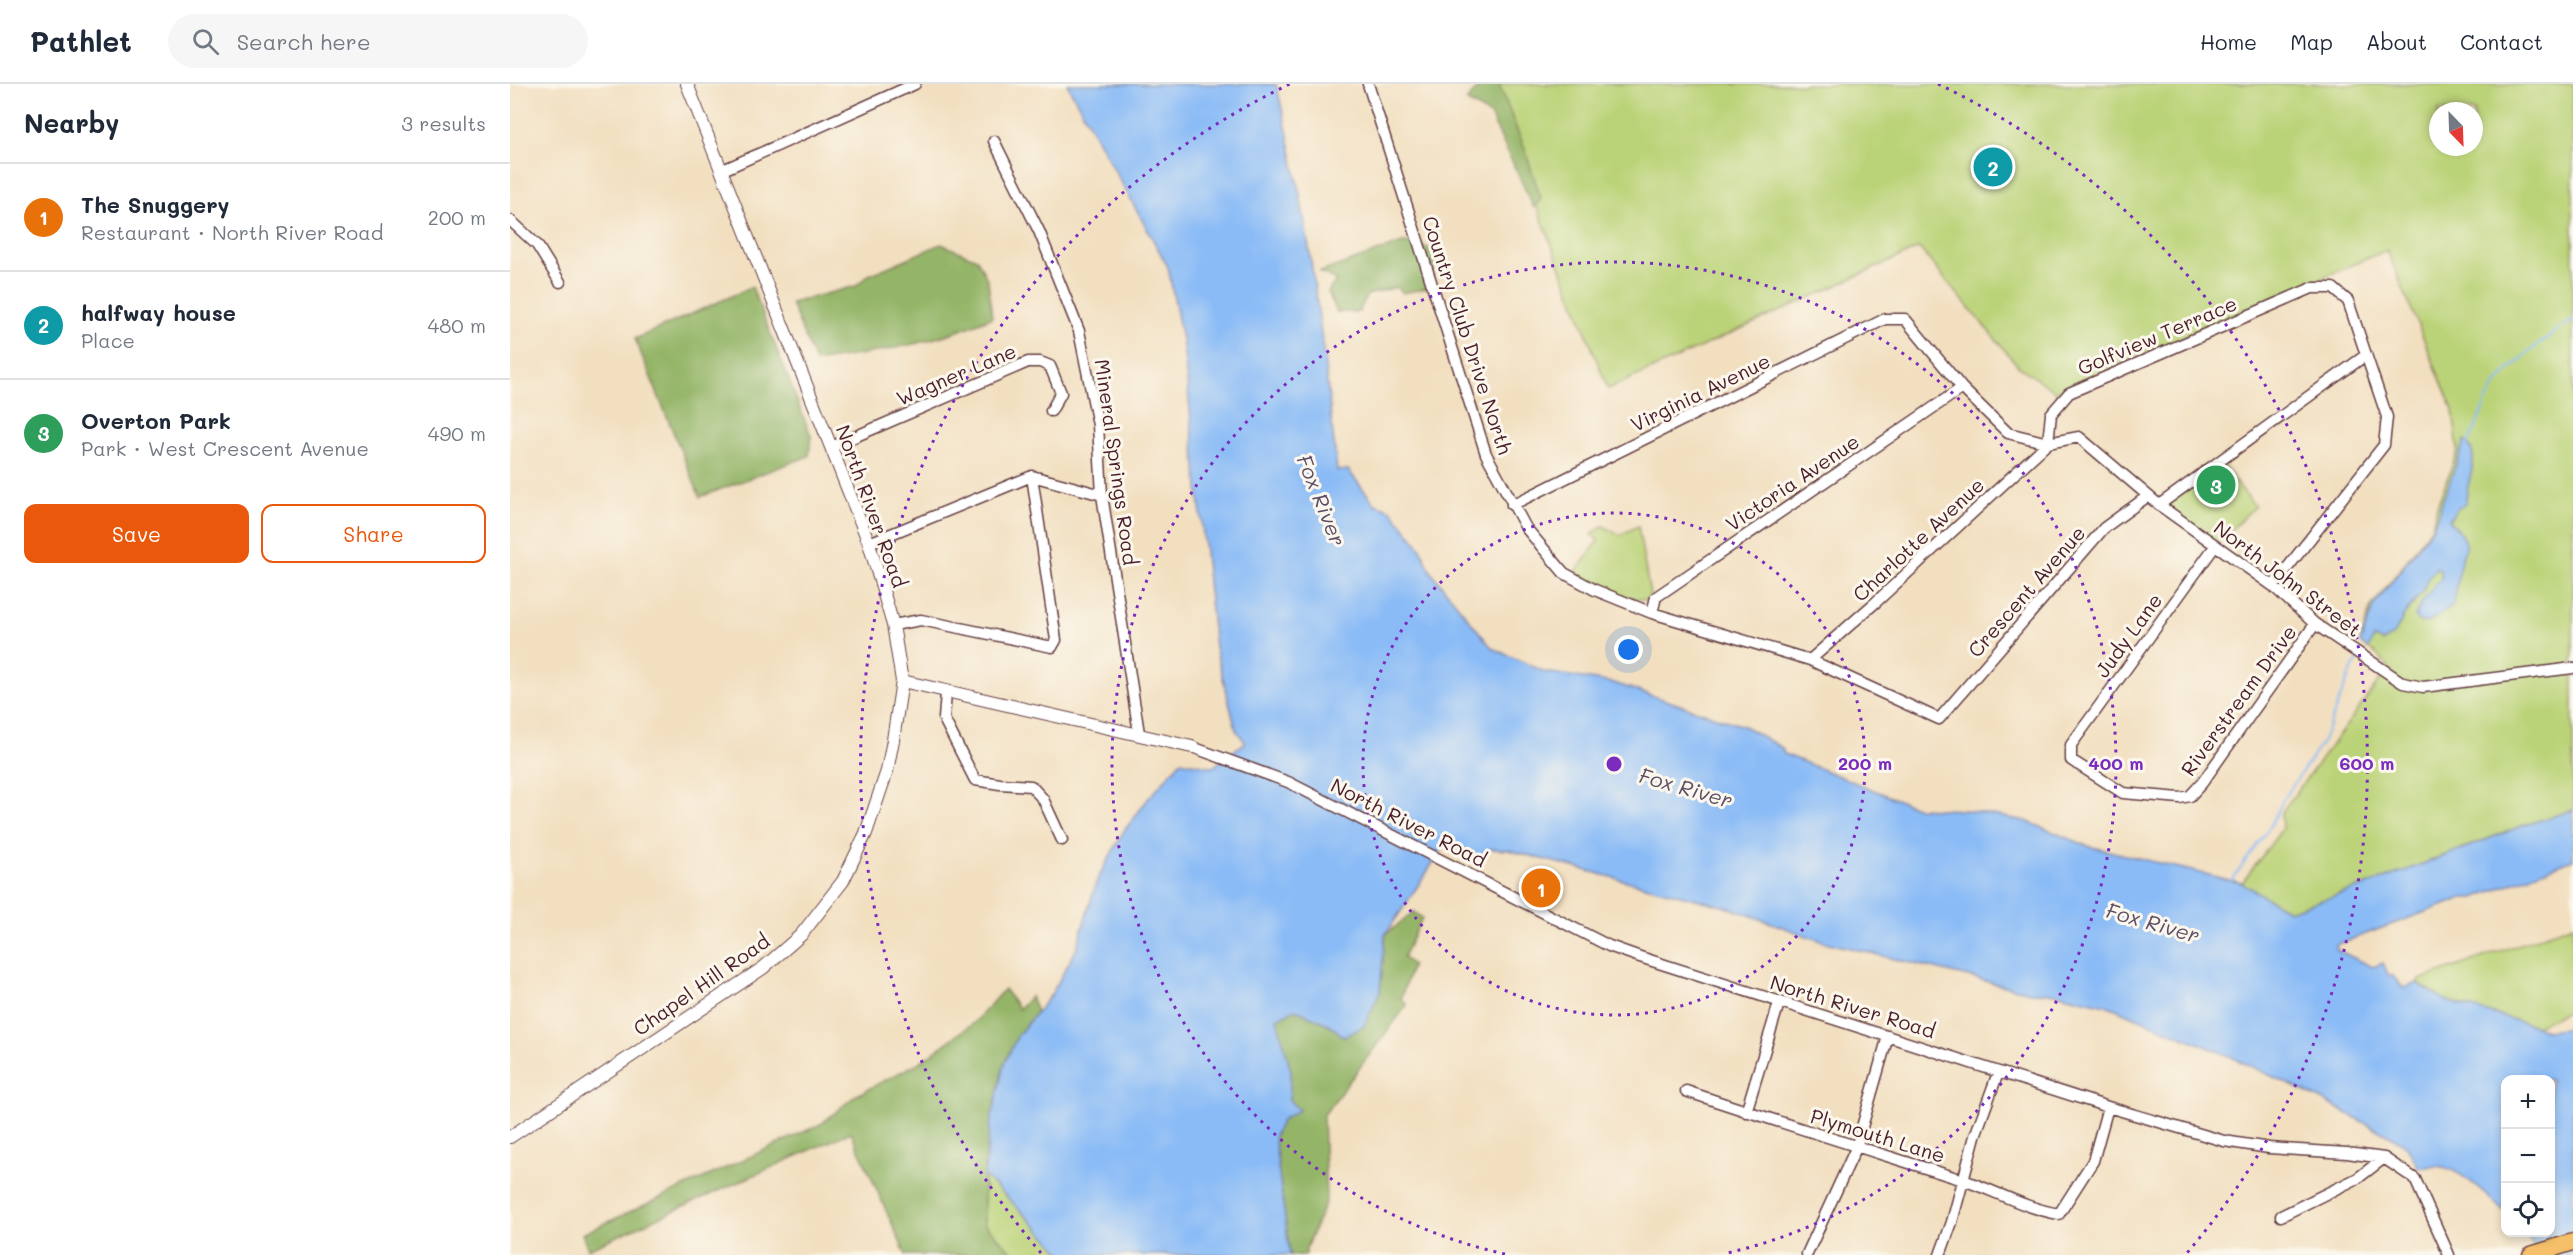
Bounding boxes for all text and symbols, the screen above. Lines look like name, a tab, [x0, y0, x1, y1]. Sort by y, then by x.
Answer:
search box	[168, 14, 588, 68]
text: Pathlet	[30, 23, 132, 59]
icon: search	[189, 25, 222, 58]
text: Search here	[237, 27, 371, 56]
text: Home	[2200, 28, 2257, 55]
text: Map	[2290, 28, 2333, 55]
text: About	[2366, 28, 2427, 55]
text: Contact	[2460, 28, 2543, 55]
north arrow	[2429, 102, 2483, 156]
text: Nearby	[24, 106, 119, 140]
text: 3 results	[401, 110, 486, 136]
pin: 2	[1974, 144, 2012, 190]
text: The Snuggery	[81, 190, 230, 219]
text: 1	[39, 204, 48, 230]
text: 200 m	[428, 204, 486, 230]
street label: Country Club Drive North	[1417, 212, 1519, 458]
text: Restaurant · North River Road	[81, 219, 383, 245]
street label: Golfview Terrace	[2073, 290, 2241, 380]
text: halfway house	[81, 298, 236, 327]
text: 2	[38, 312, 49, 338]
text: 480 m	[427, 312, 486, 338]
text: Place	[81, 327, 135, 353]
street label: Wagner Lane	[892, 337, 1020, 411]
street label: Virginia Avenue	[1626, 347, 1774, 437]
street label: Mineral Springs Road	[1090, 357, 1144, 567]
text: Overton Park	[81, 406, 231, 435]
text: 3	[38, 420, 50, 446]
text: 490 m	[428, 420, 486, 446]
street label: North River Road	[830, 421, 914, 591]
street label: Victoria Avenue	[1720, 428, 1864, 536]
text: Park · West Crescent Avenue	[81, 435, 369, 461]
water label: Fox River	[1291, 450, 1353, 550]
pin: 3	[2196, 462, 2236, 508]
street label: Charlotte Avenue	[1847, 471, 1989, 607]
button: Save	[24, 504, 249, 563]
button: Share	[261, 504, 486, 563]
street label: North John Street	[2209, 514, 2367, 642]
street label: Crescent Avenue	[1962, 520, 2090, 662]
street label: Judy Lane	[2089, 588, 2167, 682]
street label: Riverstream Drive	[2174, 619, 2302, 781]
your location	[1614, 635, 1643, 664]
text: 200 m	[1838, 751, 1892, 775]
text: 400 m	[2088, 751, 2144, 775]
text: 600 m	[2340, 751, 2394, 775]
centre of rings	[1604, 754, 1624, 774]
water label: Fox River	[1636, 761, 1736, 813]
street label: North River Road	[1327, 772, 1491, 872]
pin: 1	[1522, 866, 1560, 910]
water label: Fox River	[2103, 896, 2203, 948]
street label: Chapel Hill Road	[628, 927, 774, 1041]
street label: North River Road	[1767, 969, 1939, 1043]
map controls	[2501, 1075, 2555, 1237]
button: +	[2501, 1075, 2555, 1129]
street label: Plymouth Lane	[1808, 1102, 1948, 1168]
button: −	[2501, 1129, 2555, 1183]
button: locate	[2501, 1183, 2555, 1237]

